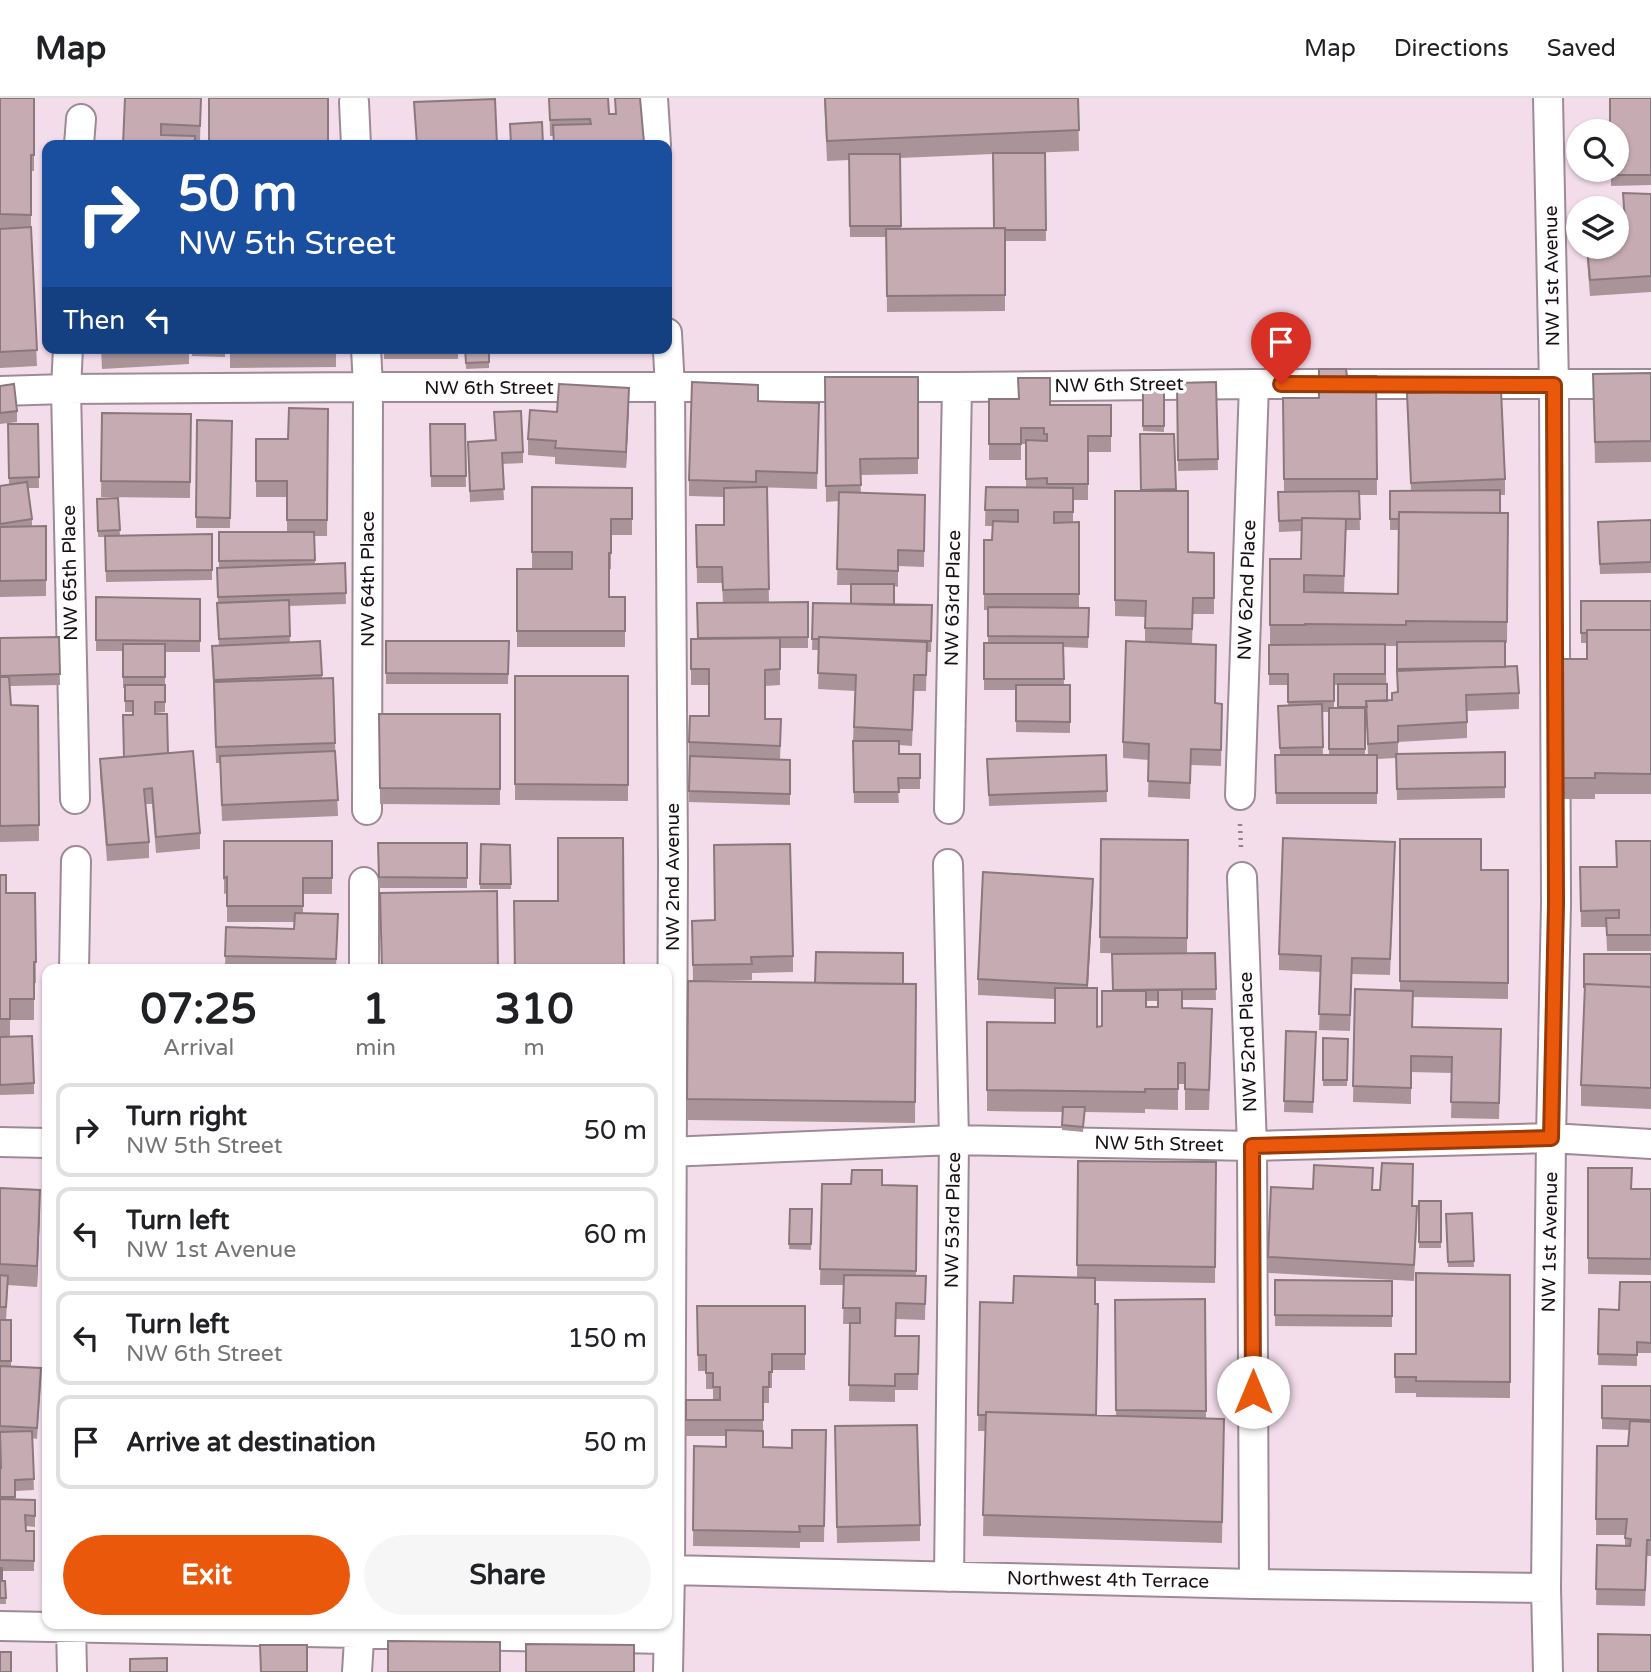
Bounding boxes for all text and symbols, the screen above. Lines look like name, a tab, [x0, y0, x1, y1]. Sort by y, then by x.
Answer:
text: Map	[35, 29, 106, 68]
text: Map	[1304, 34, 1356, 63]
text: Directions	[1394, 34, 1509, 63]
text: Saved	[1547, 34, 1616, 63]
map controls	[1566, 119, 1629, 259]
button: search	[1566, 119, 1629, 182]
text: 50 m	[178, 165, 297, 224]
icon: right	[63, 168, 154, 259]
button: layers	[1566, 196, 1629, 259]
street label: NW 1st Avenue	[1540, 206, 1564, 346]
text: NW 5th Street	[178, 225, 396, 263]
icon: left	[139, 301, 177, 339]
text: Then	[63, 305, 125, 336]
pin	[1251, 312, 1311, 384]
icon: arrive	[1262, 323, 1300, 361]
street label: NW 6th Street	[1054, 373, 1184, 397]
street label: NW 6th Street	[424, 377, 554, 399]
street label: NW 65th Place	[58, 505, 82, 641]
street label: NW 64th Place	[357, 511, 379, 647]
street label: NW 62nd Place	[1234, 519, 1260, 661]
street label: NW 63rd Place	[941, 530, 965, 666]
street label: NW 2nd Avenue	[662, 803, 684, 951]
street label: NW 52nd Place	[1235, 971, 1261, 1113]
text: 07:25	[140, 984, 257, 1035]
text: 1	[362, 984, 389, 1035]
text: 310	[494, 984, 574, 1035]
text: Arrival	[163, 1034, 234, 1062]
text: min	[355, 1034, 396, 1062]
text: m	[523, 1034, 545, 1062]
text: Turn right	[126, 1101, 247, 1132]
icon: right	[67, 1111, 105, 1149]
text: 50 m	[584, 1115, 647, 1146]
text: NW 5th Street	[126, 1132, 283, 1160]
street label: NW 5th Street	[1094, 1132, 1224, 1156]
street label: NW 53rd Place	[941, 1152, 965, 1288]
street label: NW 1st Avenue	[1538, 1172, 1562, 1312]
text: Turn left	[126, 1205, 229, 1236]
icon: left	[67, 1215, 105, 1253]
text: 60 m	[584, 1219, 647, 1250]
text: NW 1st Avenue	[126, 1236, 296, 1264]
text: Turn left	[126, 1309, 229, 1340]
icon: left	[67, 1319, 105, 1357]
text: 150 m	[567, 1323, 647, 1354]
text: NW 6th Street	[126, 1340, 283, 1368]
position arrow	[1216, 1355, 1290, 1429]
icon: arrive	[67, 1423, 105, 1461]
text: Arrive at destination	[126, 1427, 376, 1458]
text: 50 m	[584, 1427, 647, 1458]
button: Exit	[63, 1535, 350, 1615]
button: Share	[364, 1535, 651, 1615]
street label: Northwest 4th Terrace	[1007, 1567, 1209, 1593]

